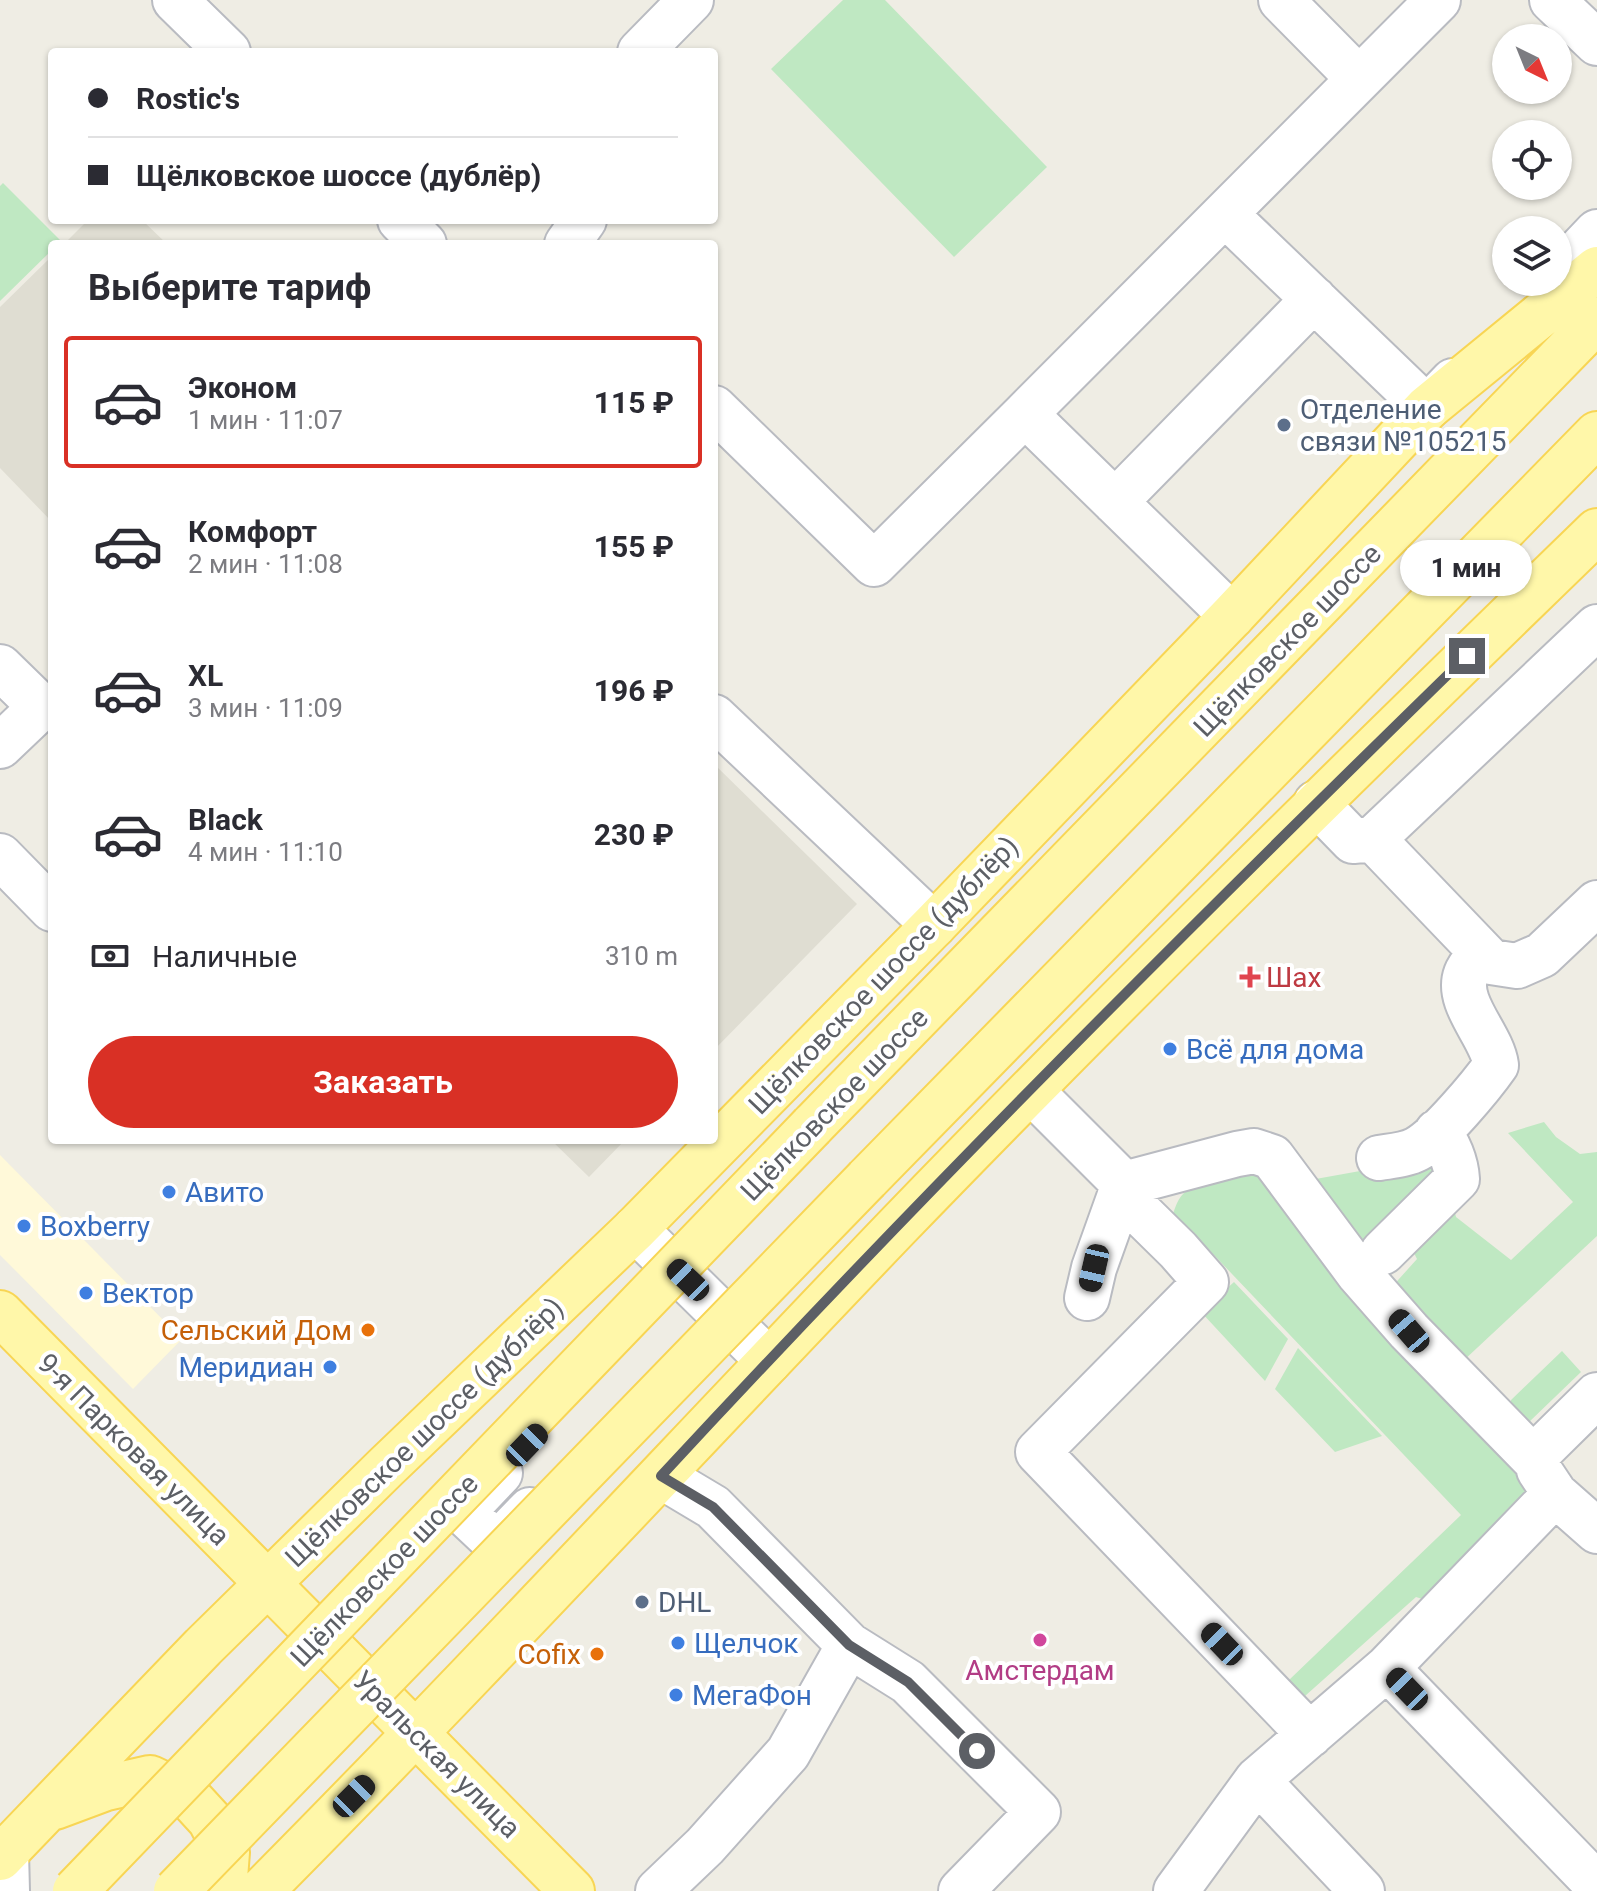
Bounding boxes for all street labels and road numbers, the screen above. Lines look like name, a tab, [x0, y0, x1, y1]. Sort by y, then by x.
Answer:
street label: Щёлковское шоссе	[1187, 537, 1388, 744]
street label: Щёлковское шоссе (дублёр)	[741, 829, 1025, 1121]
street label: Щёлковское шоссе	[733, 1001, 935, 1207]
street label: Щёлковское шоссе (дублёр)	[278, 1290, 570, 1574]
street label: 9-я Парковая улица	[31, 1346, 237, 1552]
street label: Щёлковское шоссе	[283, 1467, 485, 1673]
street label: Уральская улица	[346, 1664, 527, 1845]

